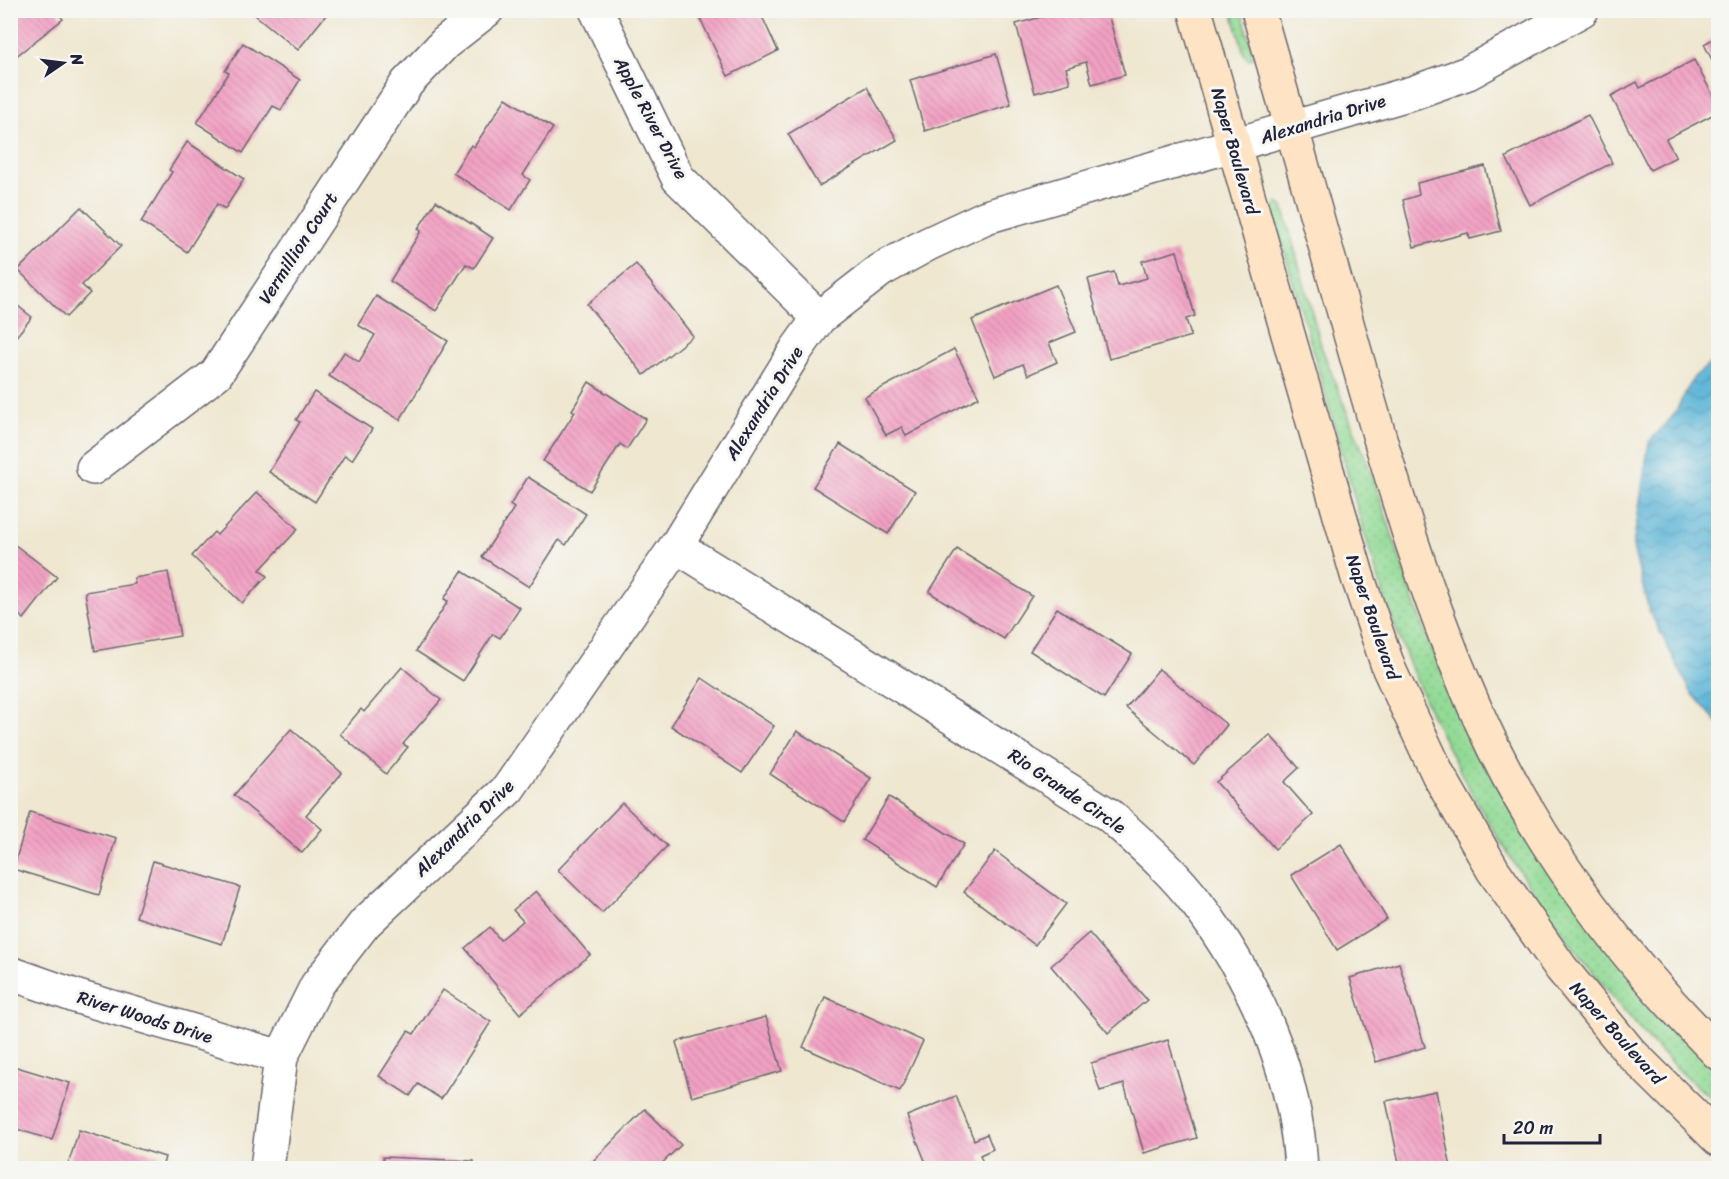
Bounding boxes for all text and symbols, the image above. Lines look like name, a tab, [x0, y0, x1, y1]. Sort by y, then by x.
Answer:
north arrow	[33, 33, 93, 93]
text: N	[61, 50, 93, 69]
street label: Apple River Drive	[605, 50, 697, 185]
street label: Naper Boulevard	[1202, 84, 1269, 220]
street label: Alexandria Drive	[1255, 85, 1390, 154]
street label: Vermillion Court	[250, 185, 347, 311]
street label: Alexandria Drive	[715, 339, 812, 467]
street label: Naper Boulevard	[1337, 550, 1410, 686]
street label: Rio Grande Circle	[1001, 739, 1133, 843]
street label: Alexandria Drive	[405, 771, 522, 885]
street label: Naper Boulevard	[1561, 974, 1674, 1094]
street label: River Woods Drive	[73, 981, 217, 1053]
scale bar	[1504, 1107, 1600, 1145]
text: 20 m	[1513, 1112, 1553, 1144]

